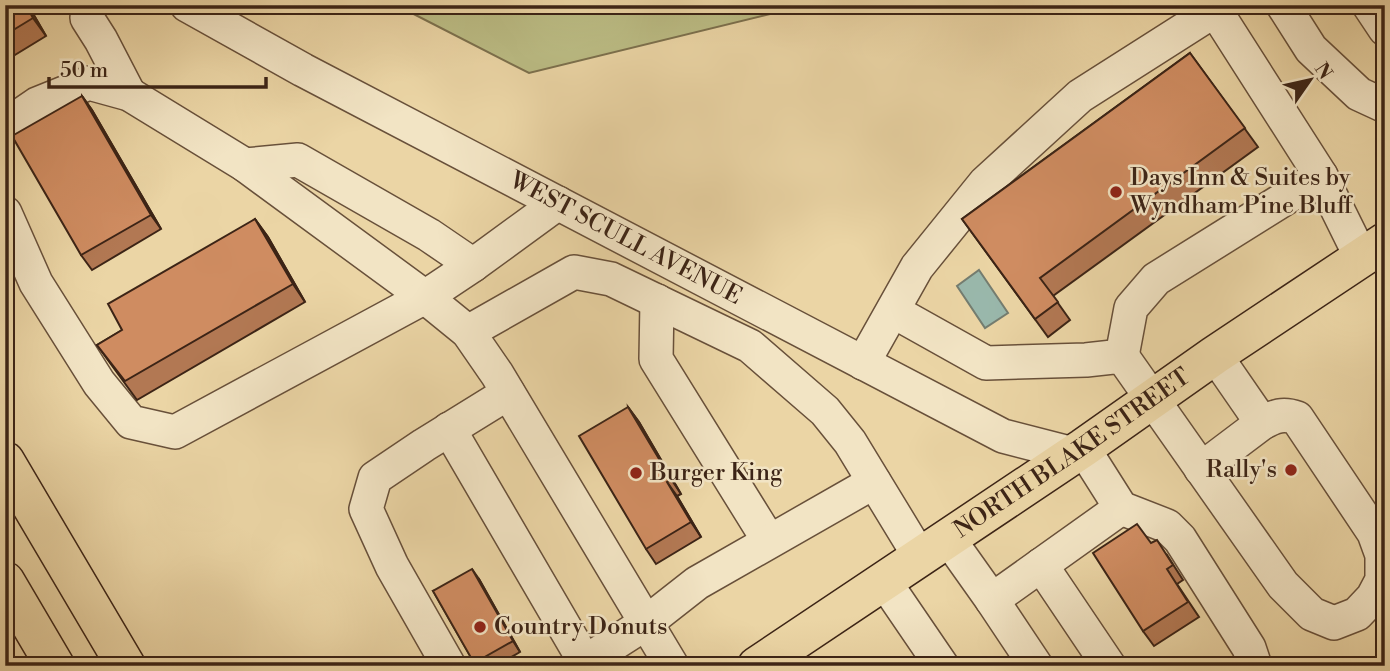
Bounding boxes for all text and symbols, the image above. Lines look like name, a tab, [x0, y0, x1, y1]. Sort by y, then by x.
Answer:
scale bar	[49, 46, 266, 90]
north arrow	[1274, 46, 1344, 116]
text: 50 m	[60, 58, 108, 84]
text: N	[1309, 58, 1337, 84]
place label: Days Inn & Suites by Wyndham Pine Bluff	[1129, 163, 1354, 221]
street label: WEST SCULL AVENUE	[503, 165, 747, 312]
marker: Days Inn & Suites by Wyndham Pine Bluff	[1108, 184, 1124, 200]
street label: NORTH BLAKE STREET	[948, 362, 1196, 545]
place label: Rally's	[1206, 455, 1277, 485]
place label: Burger King	[649, 458, 783, 488]
marker: Rally's	[1283, 462, 1299, 478]
marker: Burger King	[628, 465, 644, 481]
place label: Country Donuts	[494, 612, 667, 642]
marker: Country Donuts	[472, 619, 488, 635]

